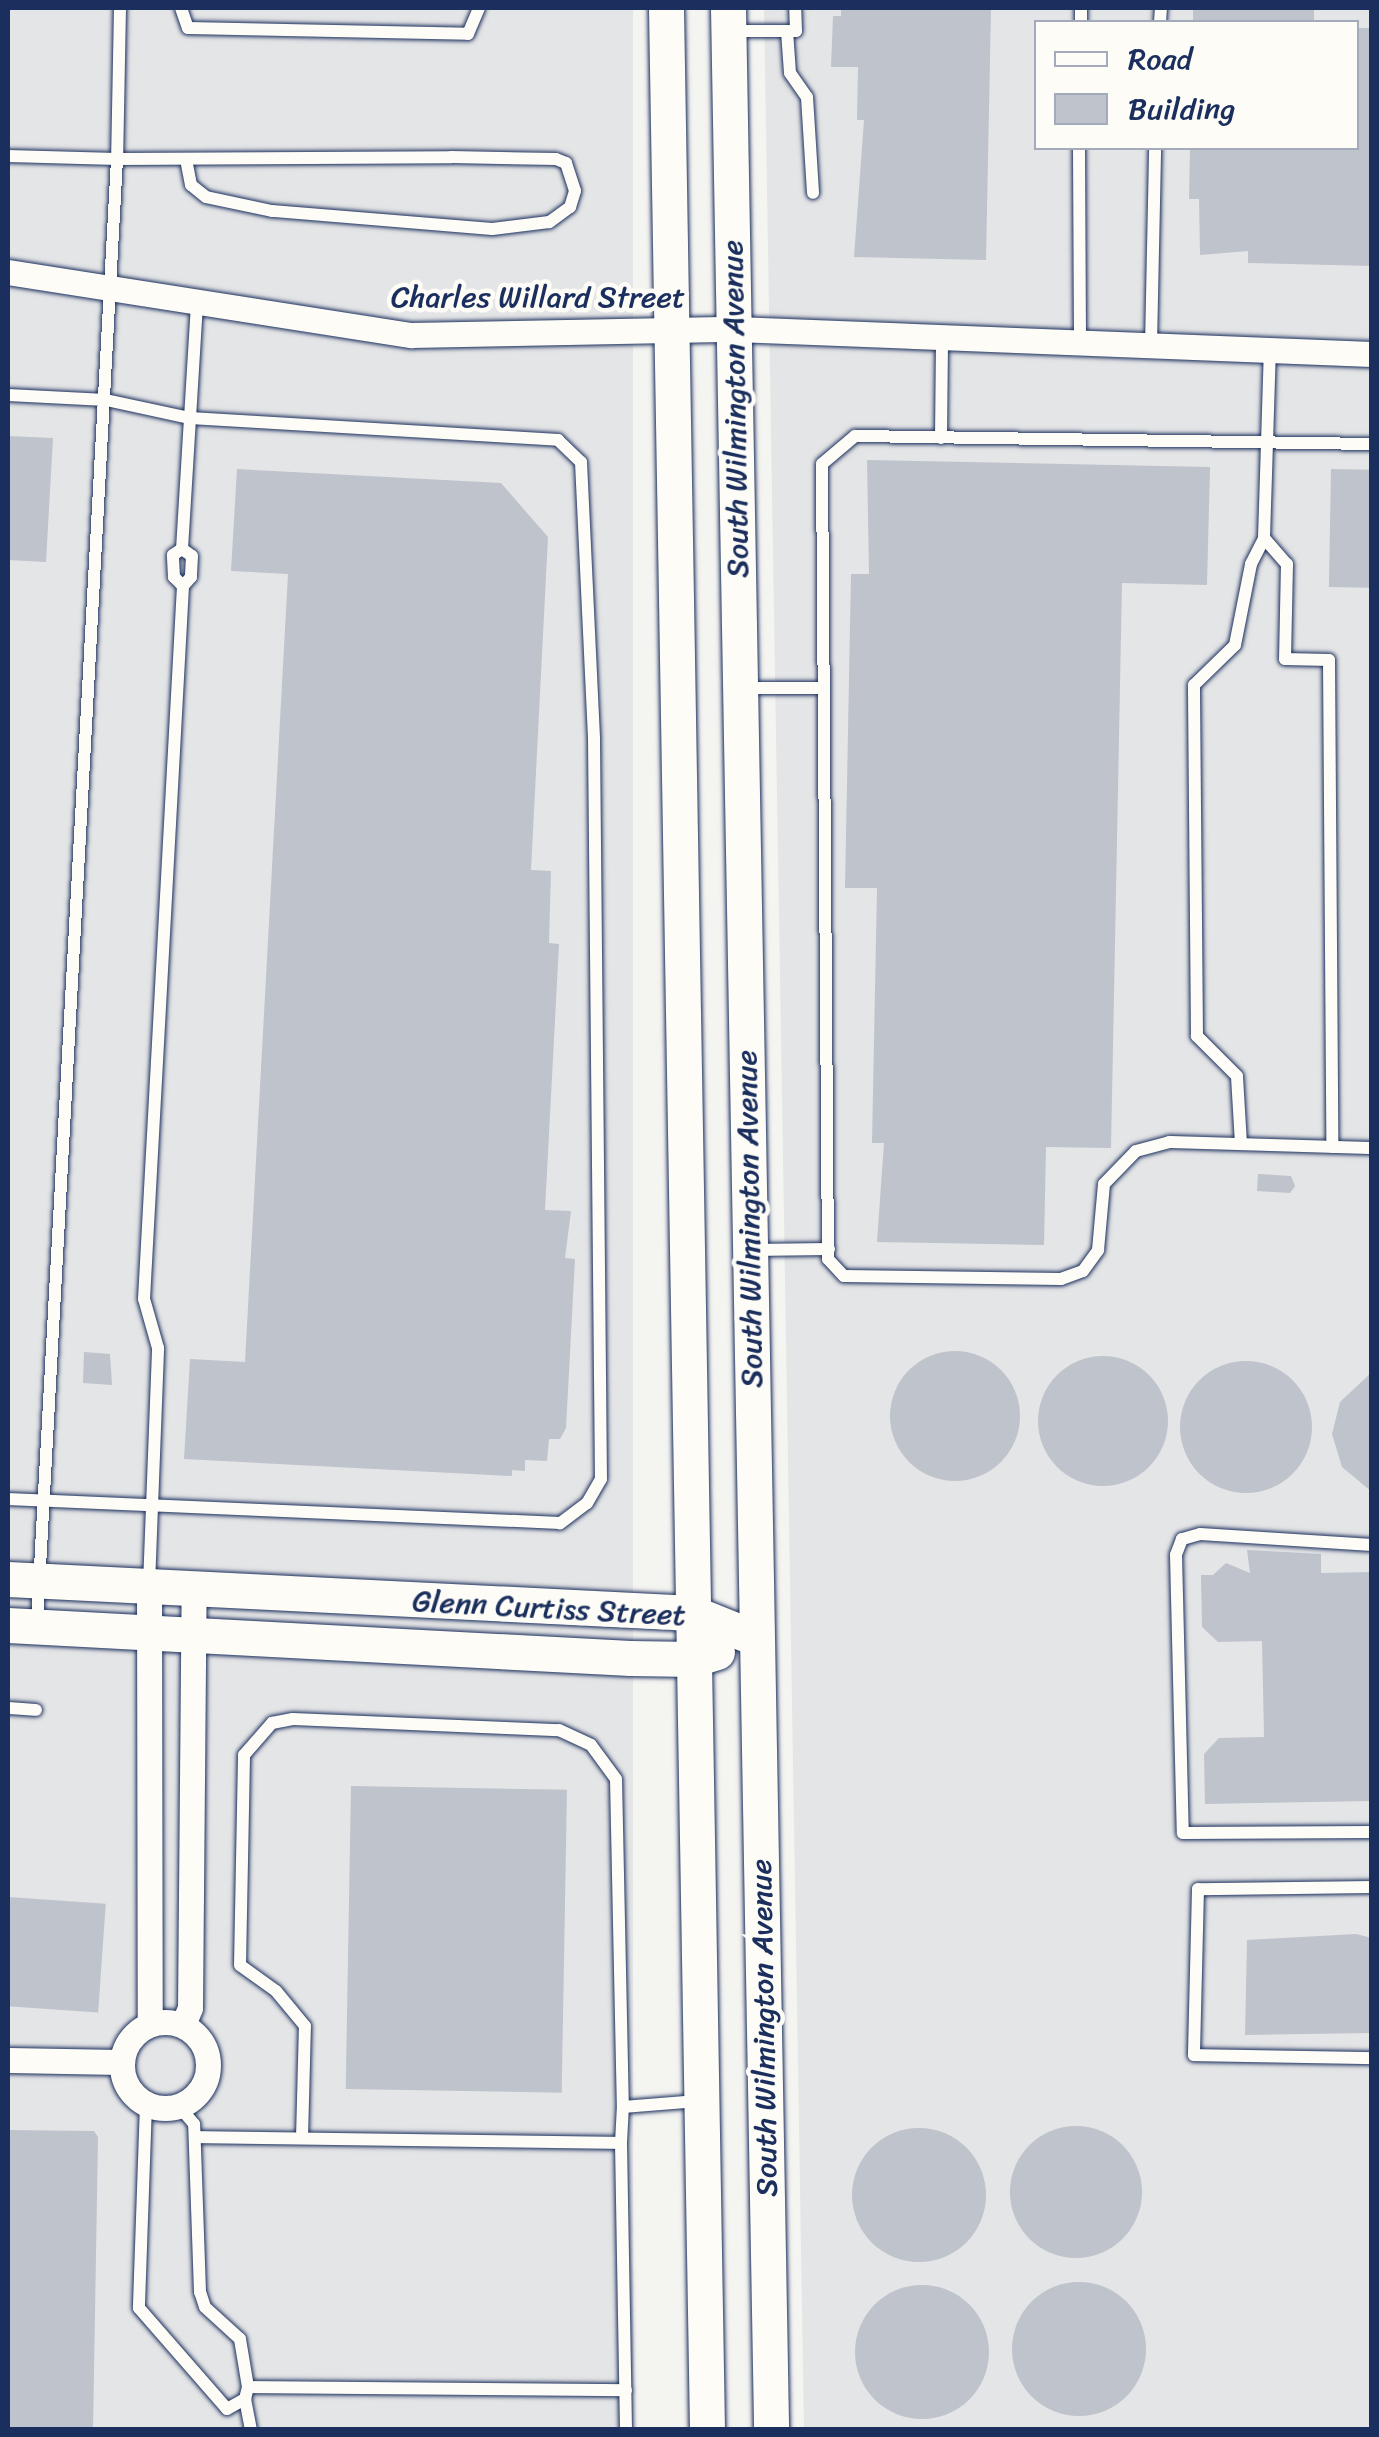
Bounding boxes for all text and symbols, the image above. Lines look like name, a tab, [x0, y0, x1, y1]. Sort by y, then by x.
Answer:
legend	[1034, 20, 1359, 150]
text: Road	[1128, 32, 1192, 86]
text: Building	[1128, 82, 1235, 136]
street label: South Wilmington Avenue	[714, 240, 756, 578]
street label: Charles Willard Street	[391, 279, 685, 315]
street label: South Wilmington Avenue	[728, 1050, 770, 1388]
street label: Glenn Curtiss Street	[412, 1583, 686, 1633]
street label: South Wilmington Avenue	[743, 1859, 785, 2197]

